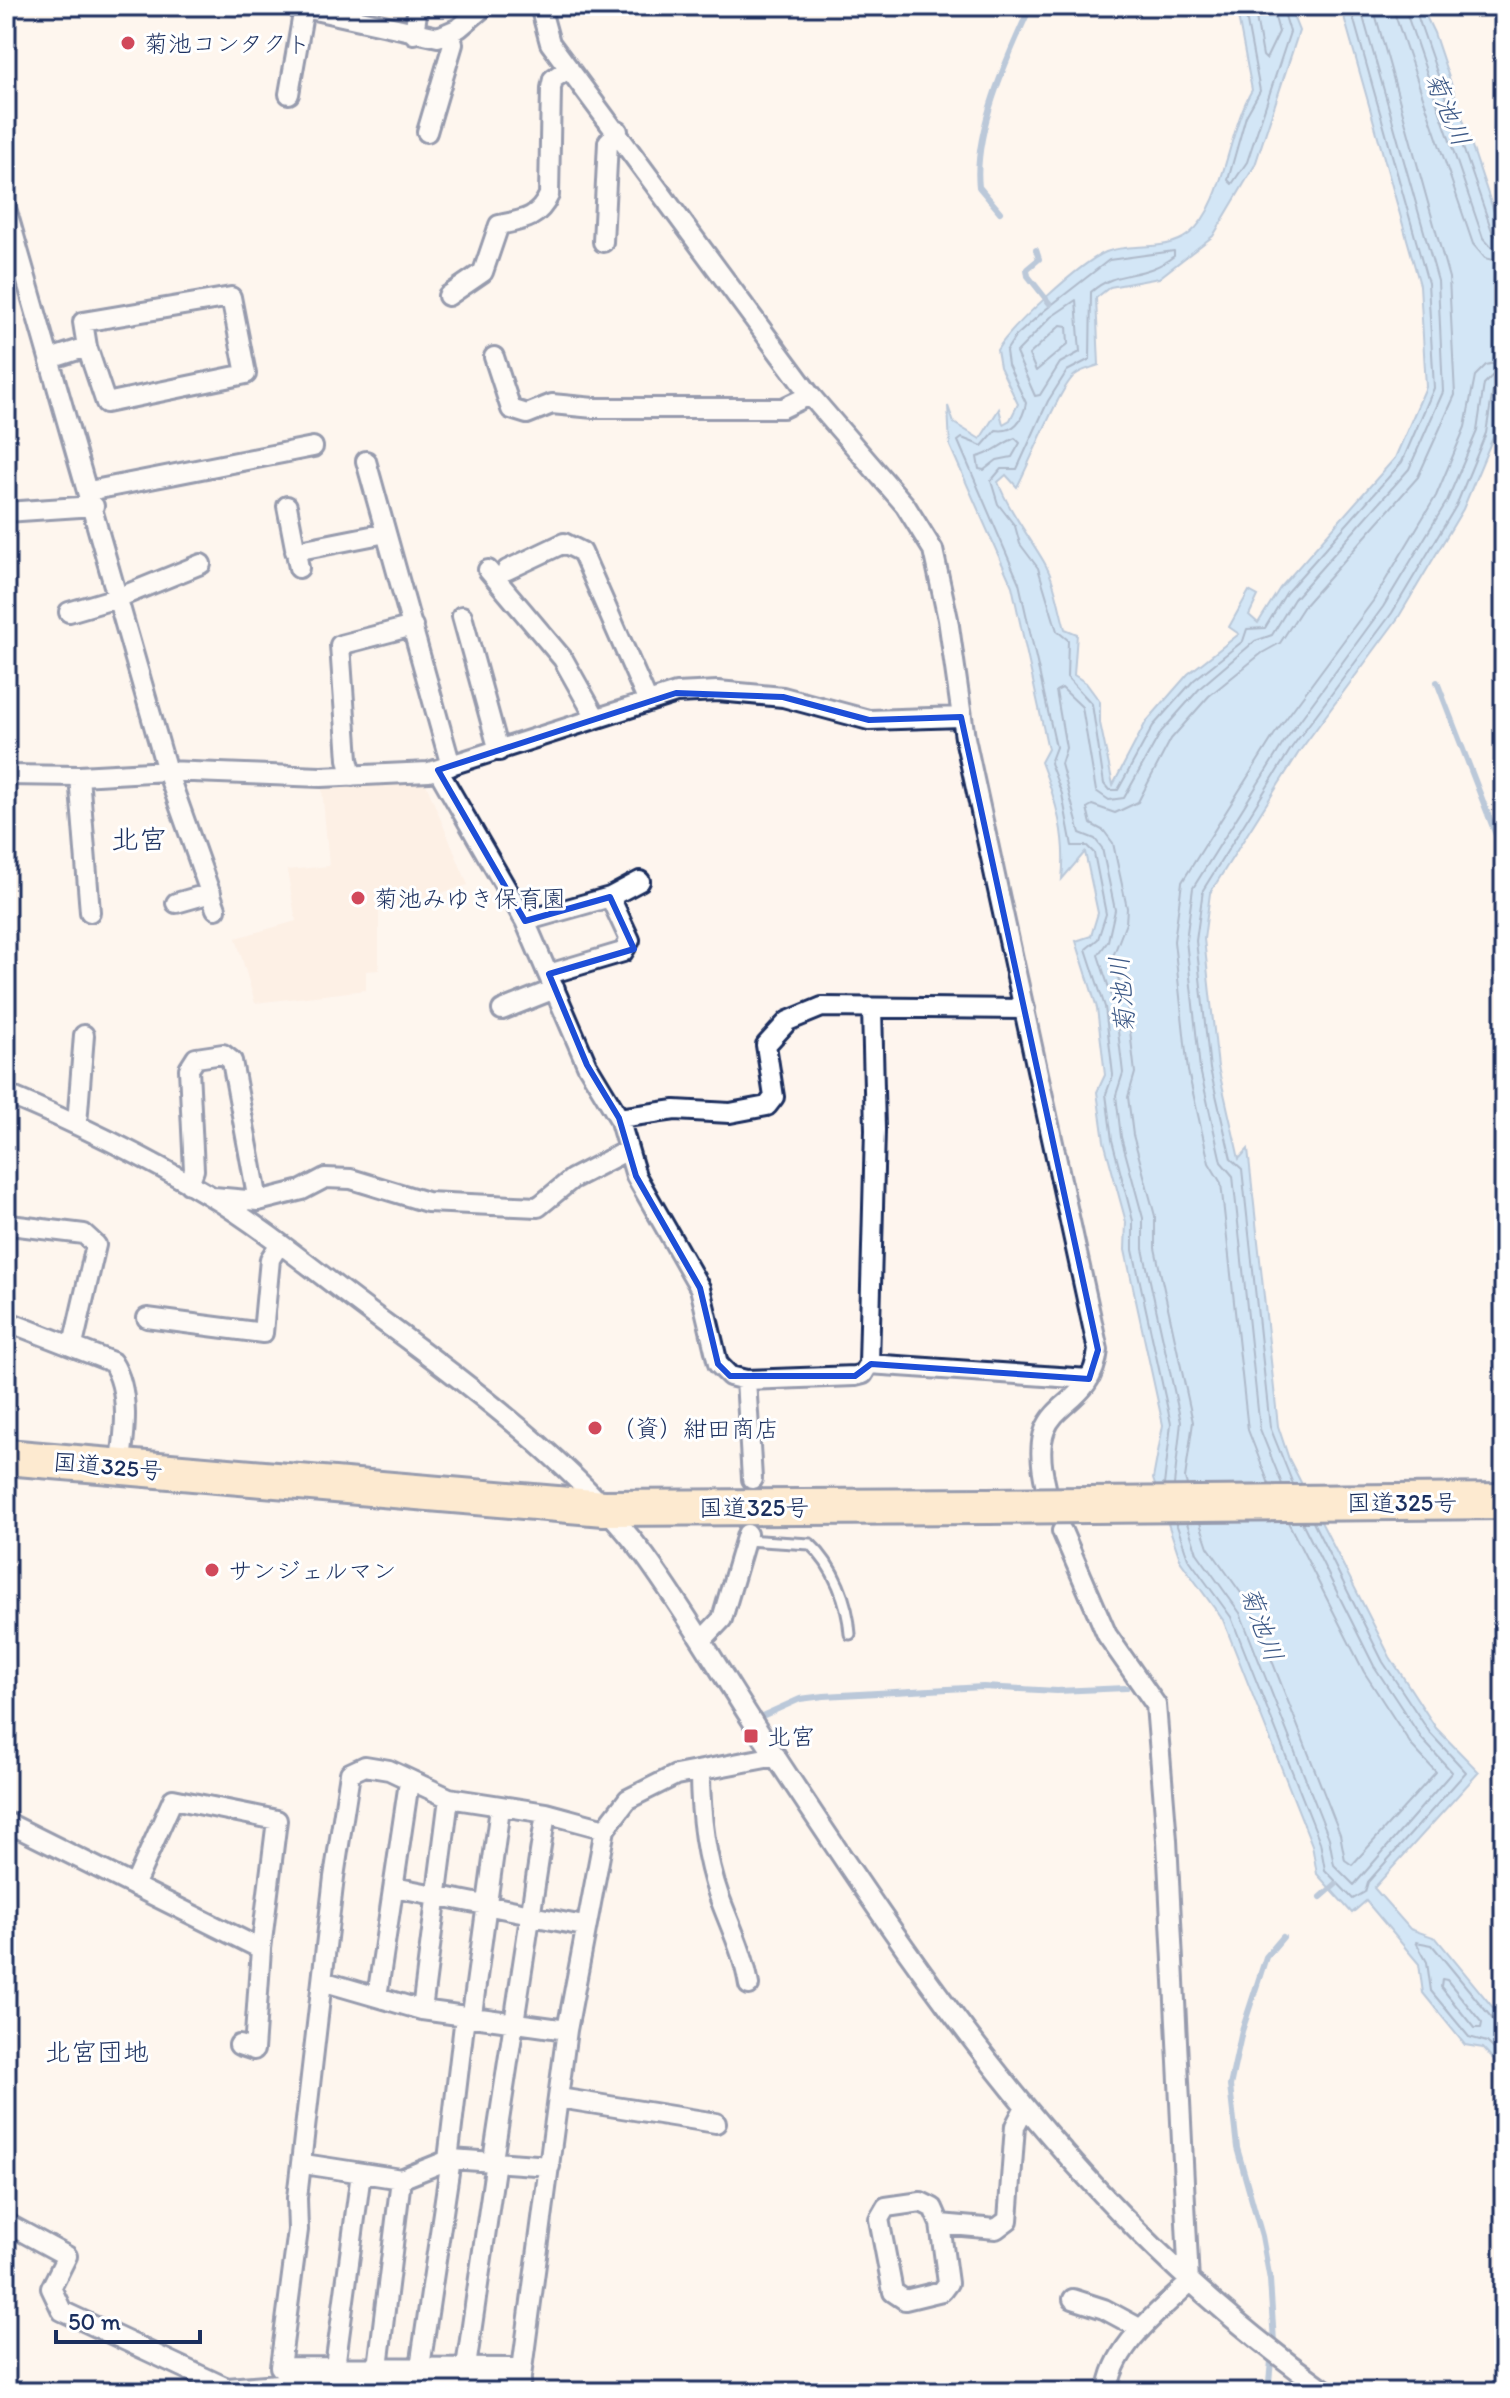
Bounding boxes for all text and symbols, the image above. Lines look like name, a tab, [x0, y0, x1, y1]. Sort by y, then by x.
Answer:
place label: 菊池コンタクト	[144, 29, 311, 58]
marker: 菊池コンタクト	[119, 34, 137, 52]
water label: 菊池川	[1418, 67, 1478, 151]
district label: 北宮	[111, 822, 167, 856]
place label: 菊池みゆき保育園	[374, 884, 566, 913]
marker: 菊池みゆき保育園	[349, 889, 367, 907]
water label: 菊池川	[1103, 955, 1141, 1035]
place label: （資）紺田商店	[611, 1414, 779, 1443]
marker: （資）紺田商店	[586, 1419, 604, 1437]
street label: 国道325号	[52, 1447, 164, 1485]
street label: 国道325号	[1347, 1488, 1457, 1517]
street label: 国道325号	[699, 1493, 809, 1522]
place label: サンジェルマン	[228, 1556, 396, 1585]
marker: サンジェルマン	[203, 1561, 221, 1579]
water label: 菊池川	[1234, 1582, 1290, 1666]
place label: 北宮	[767, 1722, 815, 1751]
marker: 北宮	[742, 1727, 760, 1745]
district label: 北宮団地	[45, 2036, 149, 2068]
scale bar	[56, 2294, 200, 2344]
text: 50 m	[68, 2307, 121, 2336]

